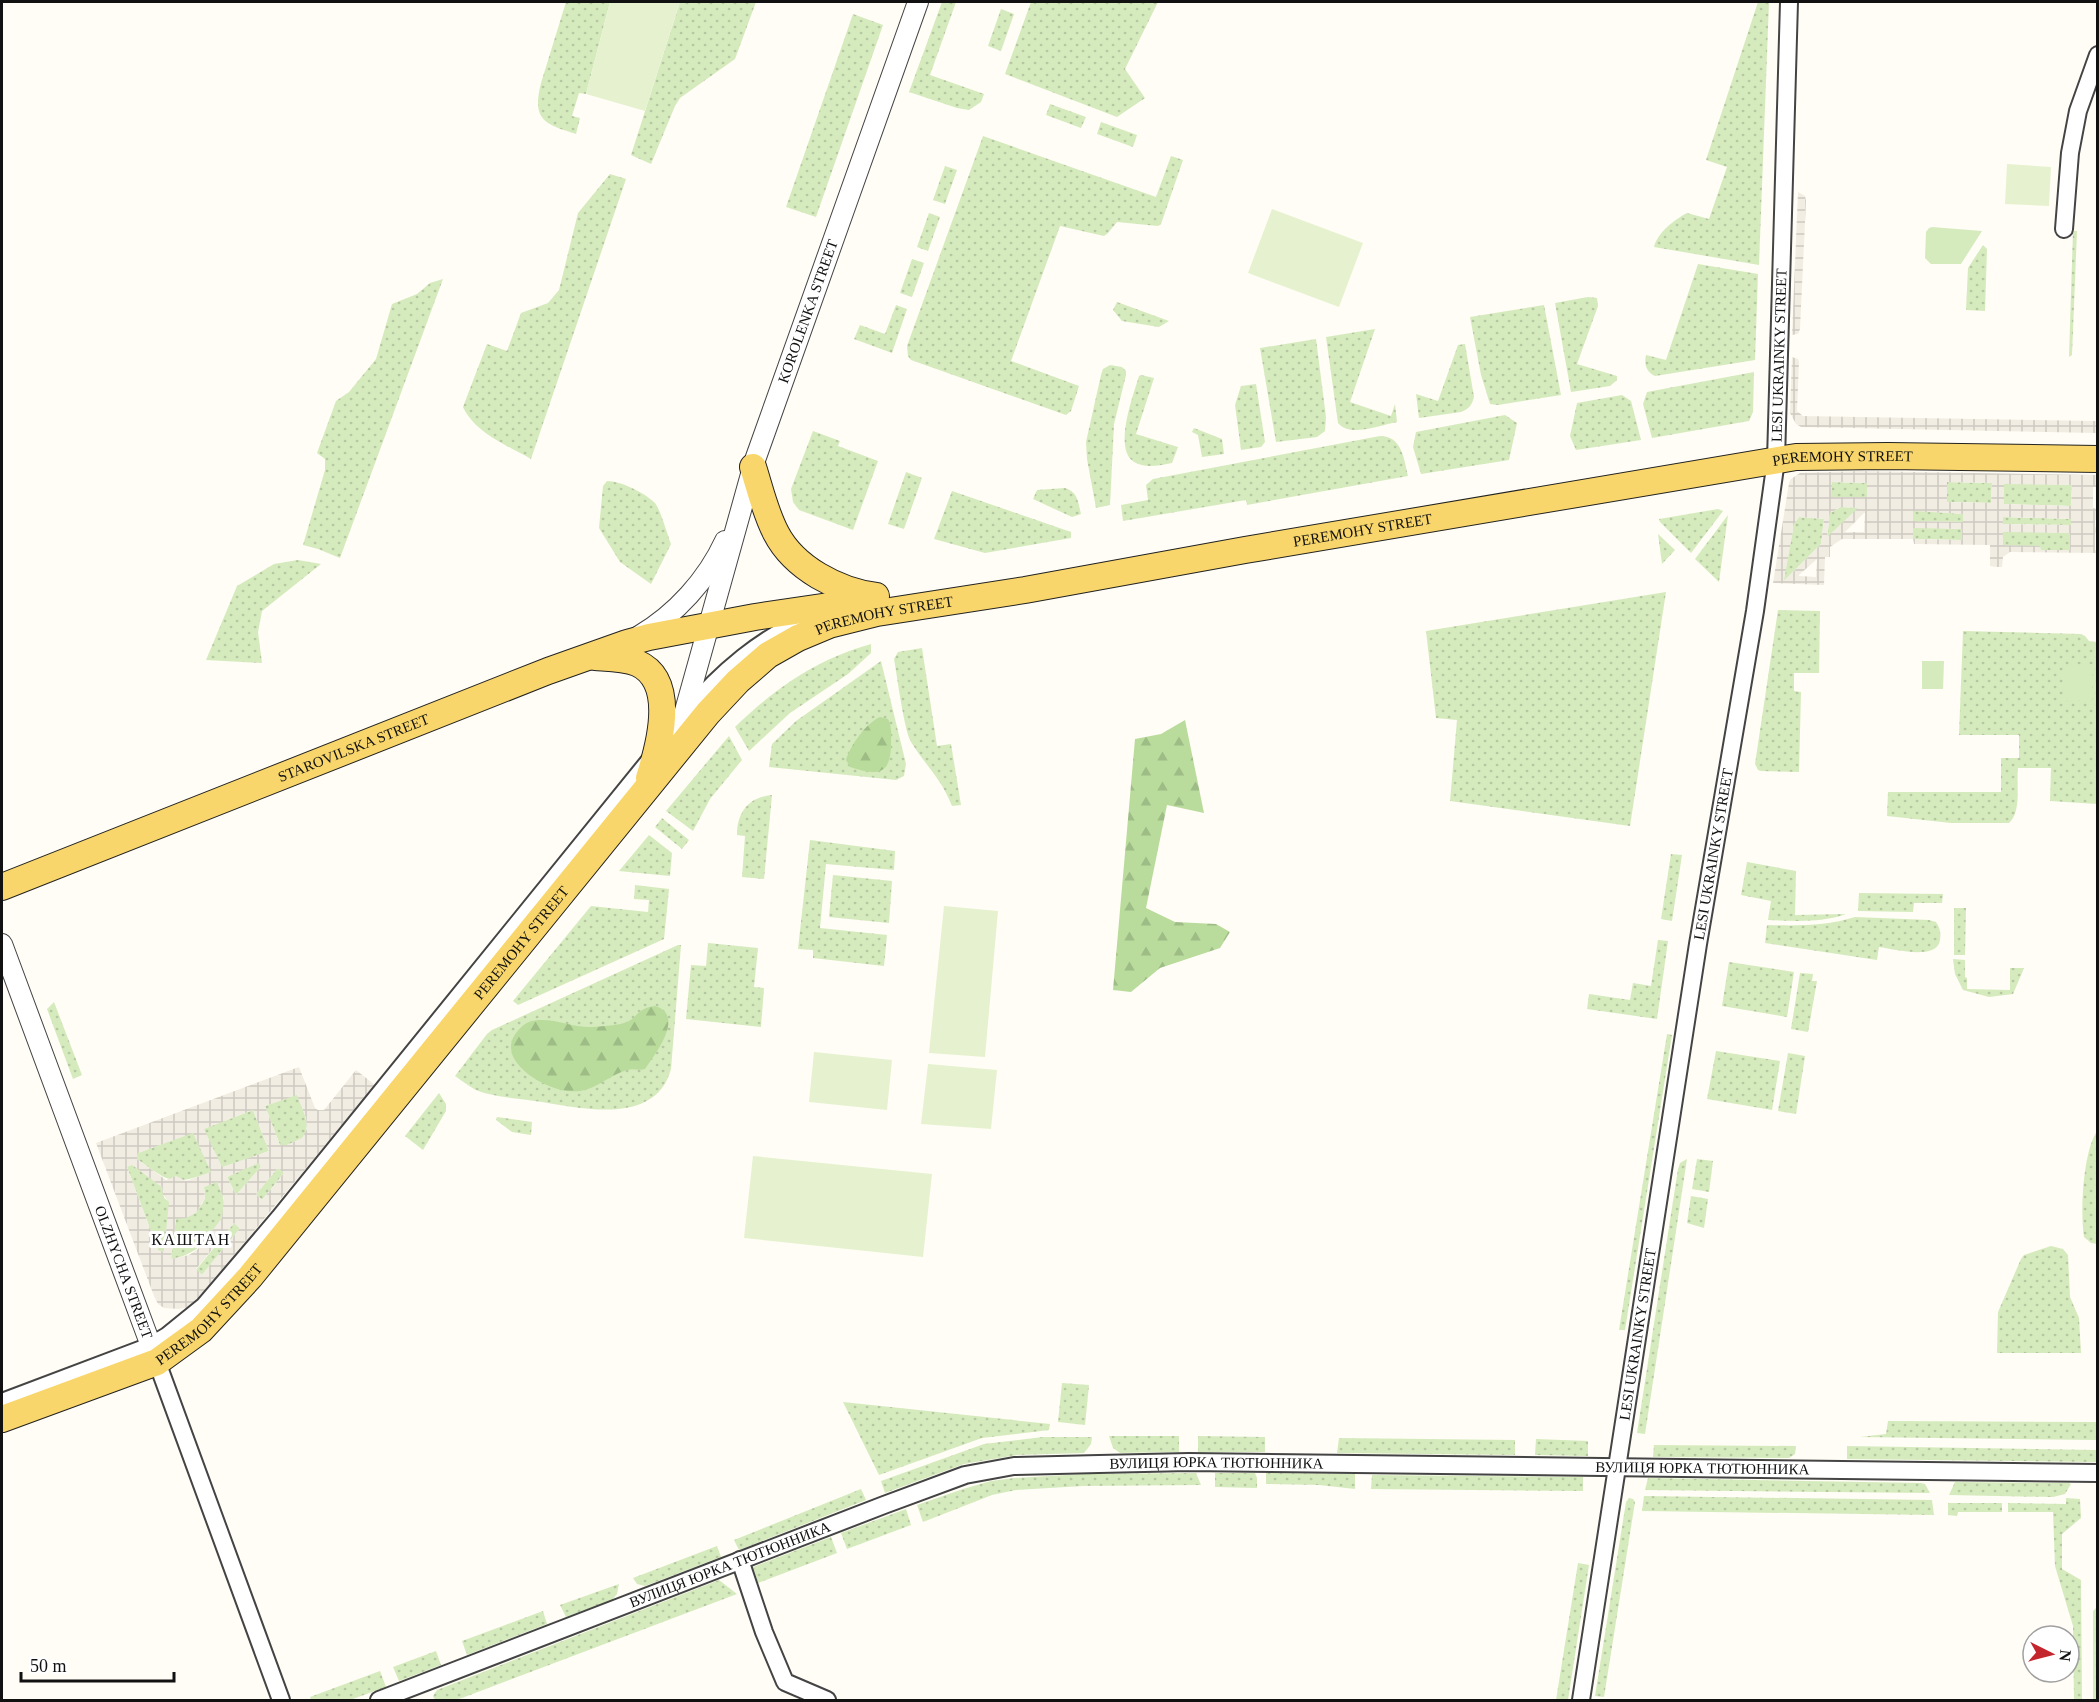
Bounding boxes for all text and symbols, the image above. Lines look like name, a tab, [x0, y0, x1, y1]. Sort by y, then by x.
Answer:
street label: KOROLENKA STREET	[775, 237, 841, 385]
street label: LESI UKRAINKY STREET	[1769, 268, 1789, 442]
street label: PEREMOHY STREET	[1771, 448, 1913, 469]
street label: PEREMOHY STREET	[1292, 511, 1433, 550]
street label: PEREMOHY STREET	[813, 593, 954, 638]
street label: STAROVILSKA STREET	[276, 711, 431, 785]
street label: LESI UKRAINKY STREET	[1691, 767, 1736, 941]
street label: PEREMOHY STREET	[471, 883, 572, 1003]
street label: OLZHYCHA STREET	[92, 1203, 156, 1341]
district label: КАШТАН	[151, 1231, 231, 1248]
street label: LESI UKRAINKY STREET	[1616, 1247, 1659, 1421]
street label: PEREMOHY STREET	[153, 1261, 265, 1368]
street label: ВУЛИЦЯ ЮРКА ТЮТЮННИКА	[1109, 1454, 1324, 1472]
street label: ВУЛИЦЯ ЮРКА ТЮТЮННИКА	[1595, 1459, 1810, 1478]
street label: ВУЛИЦЯ ЮРКА ТЮТЮННИКА	[627, 1519, 833, 1611]
north arrow	[2021, 1624, 2081, 1684]
scale bar	[21, 1645, 174, 1683]
text: N	[2056, 1649, 2074, 1663]
text: 50 m	[30, 1656, 67, 1676]

